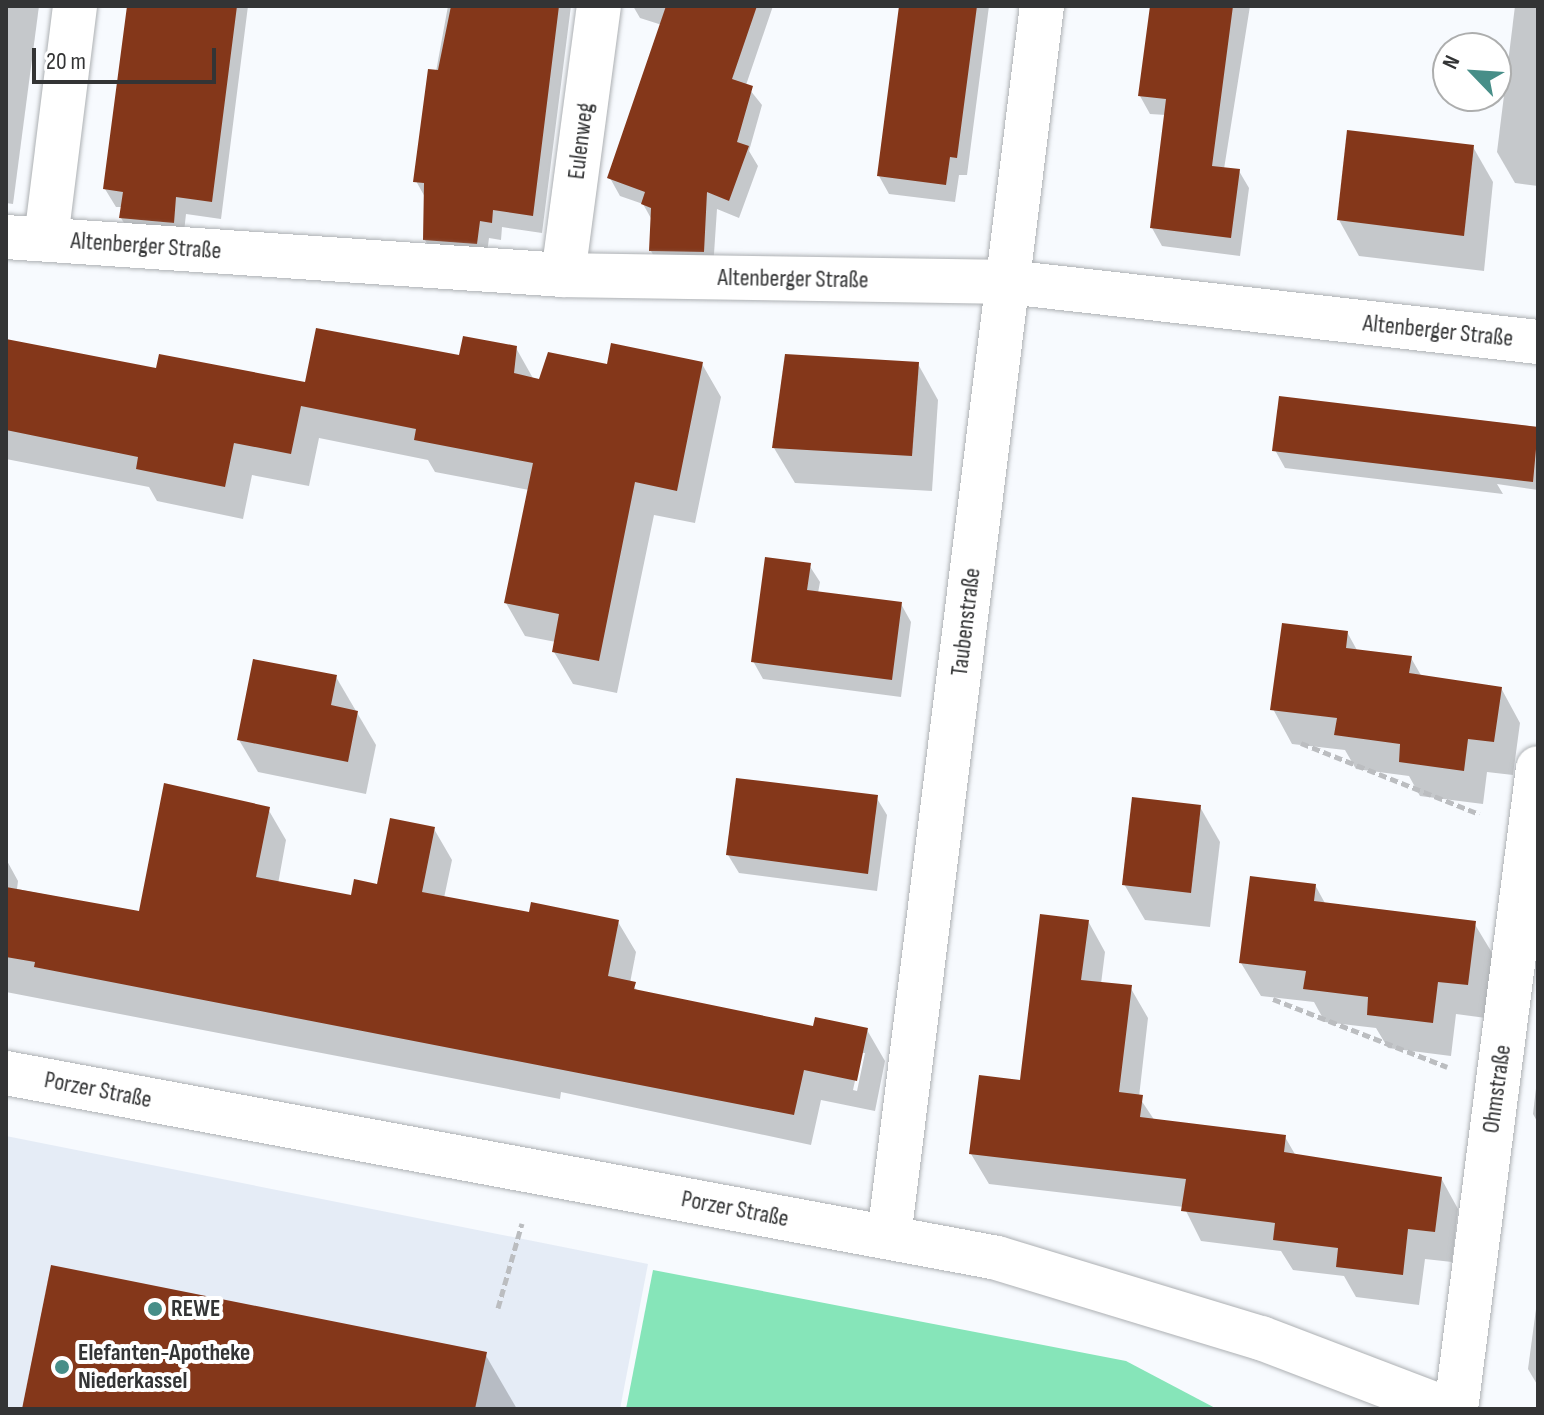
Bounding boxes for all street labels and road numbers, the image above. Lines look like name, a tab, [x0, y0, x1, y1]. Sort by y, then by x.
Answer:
street label: Eulenweg	[562, 101, 600, 181]
street label: Altenberger Straße	[70, 226, 222, 266]
street label: Altenberger Straße	[717, 263, 869, 295]
street label: Altenberger Straße	[1361, 309, 1515, 353]
street label: Taubenstraße	[945, 566, 987, 678]
street label: Ohmstraße	[1477, 1043, 1517, 1135]
street label: Porzer Straße	[42, 1065, 154, 1115]
street label: Porzer Straße	[679, 1184, 791, 1234]

